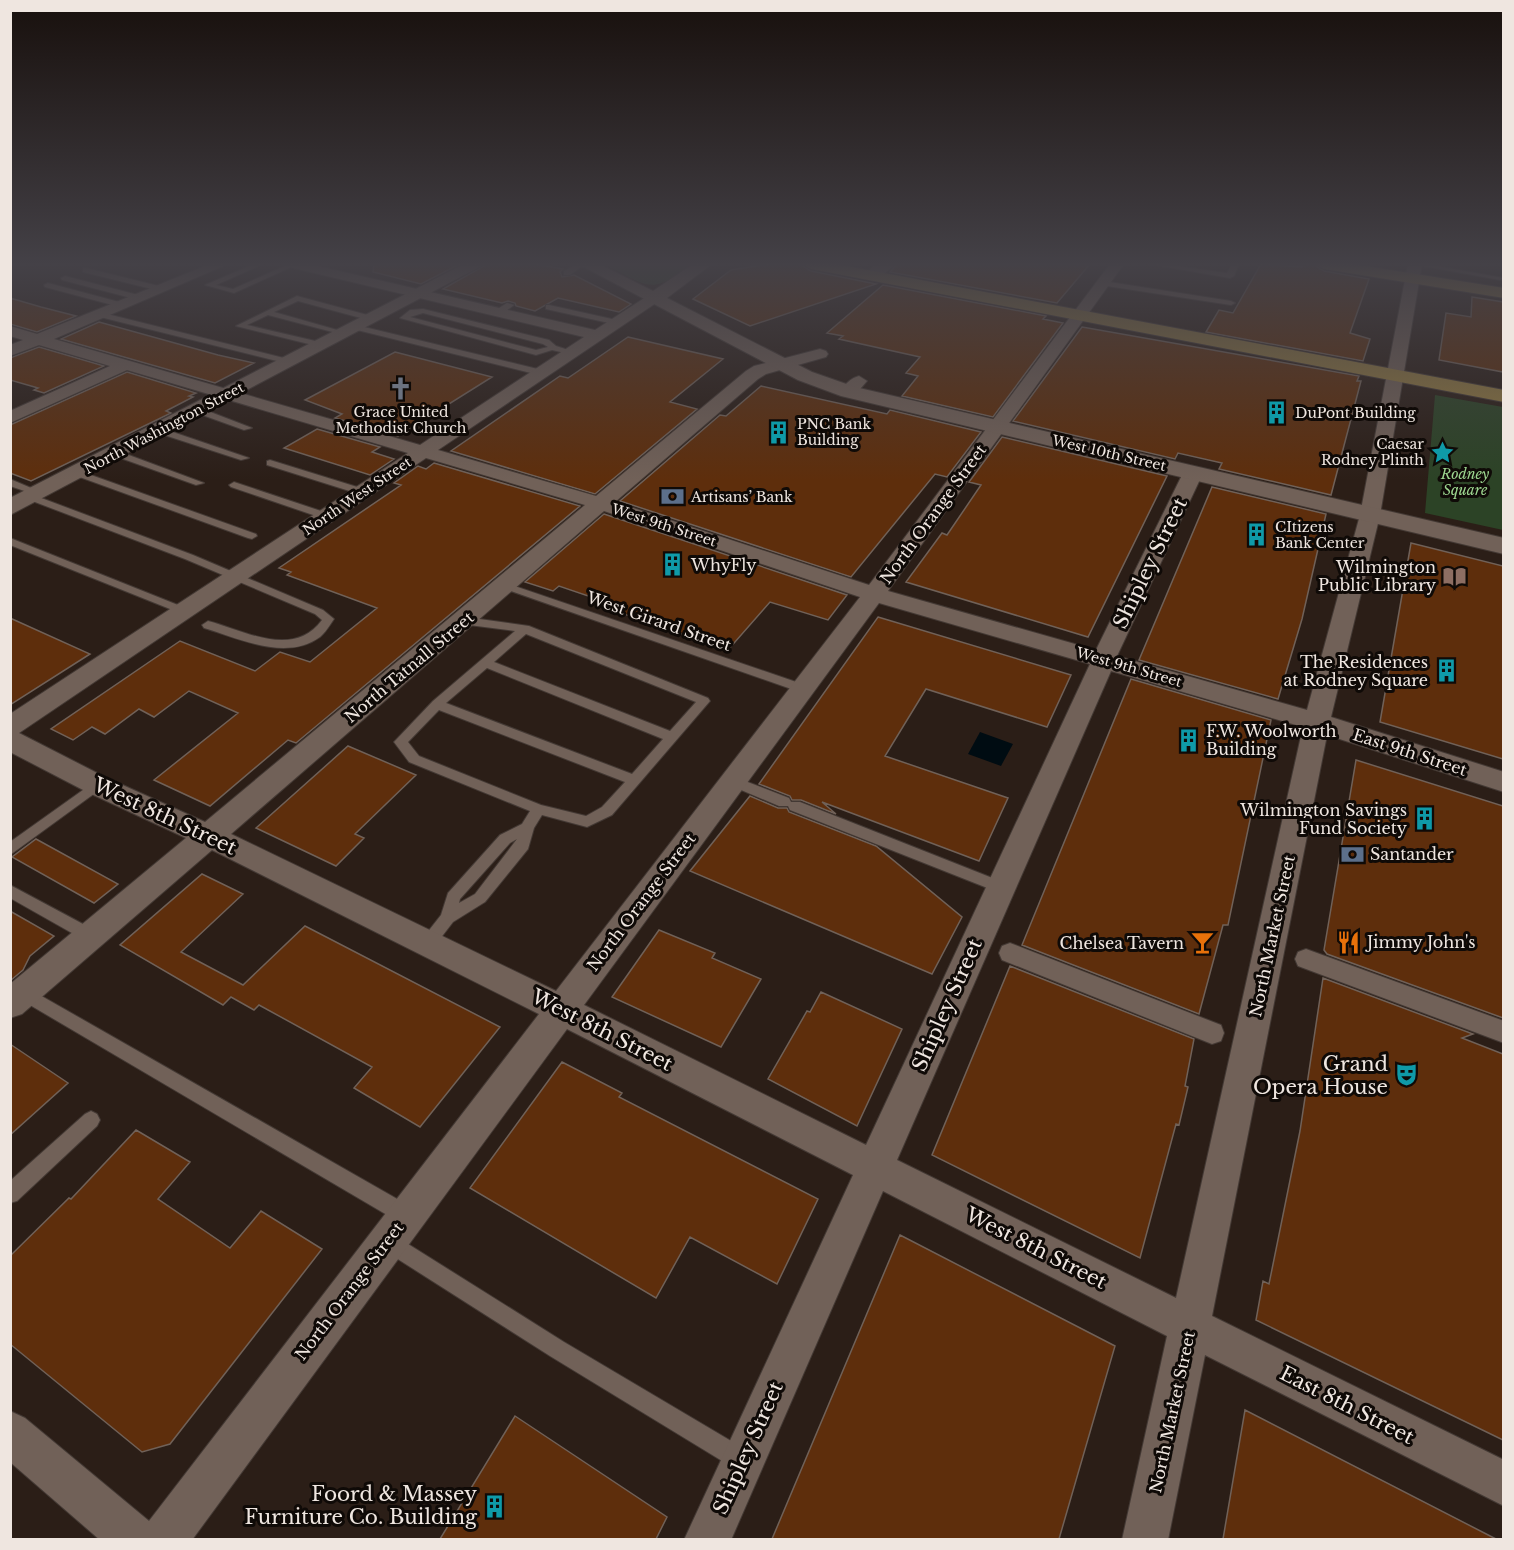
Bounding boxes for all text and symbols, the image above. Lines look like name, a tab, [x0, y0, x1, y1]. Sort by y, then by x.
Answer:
church icon: Grace United Methodist Church	[388, 375, 414, 401]
street label: North Washington Street	[81, 378, 248, 478]
building icon: DuPont Building	[1264, 400, 1290, 426]
place label: Grace United Methodist Church	[336, 403, 467, 437]
place label: DuPont Building	[1295, 404, 1416, 422]
place label: PNC Bank Building	[797, 415, 871, 449]
building icon: PNC Bank Building	[766, 419, 792, 445]
street label: West 10th Street	[1049, 431, 1168, 475]
place label: Caesar Rodney Plinth	[1321, 435, 1424, 469]
place icon: Caesar Rodney Plinth	[1429, 439, 1455, 465]
street label: North Orange Street	[876, 440, 990, 588]
street label: North West Street	[299, 452, 416, 539]
park label: Rodney Square	[1440, 465, 1490, 499]
bank icon: Artisans’ Bank	[660, 484, 686, 510]
place label: Artisans’ Bank	[690, 488, 793, 506]
street label: Shipley Street	[1108, 493, 1192, 632]
street label: West 9th Street	[608, 499, 719, 551]
place label: CItizens Bank Center	[1275, 518, 1365, 552]
building icon: CItizens Bank Center	[1244, 522, 1270, 548]
building icon: WhyFly	[660, 552, 686, 578]
place label: WhyFly	[690, 555, 757, 575]
place label: Wilmington Public Library	[1318, 557, 1437, 595]
library icon: Wilmington Public Library	[1441, 563, 1467, 589]
street label: West Girard Street	[583, 587, 734, 655]
street label: North Tatnall Street	[340, 607, 478, 727]
street label: West 9th Street	[1073, 643, 1185, 691]
place label: The Residences at Rodney Square	[1283, 652, 1428, 690]
building icon: The Residences at Rodney Square	[1433, 658, 1459, 684]
place label: F.W. Woolworth Building	[1206, 721, 1336, 759]
street label: East 9th Street	[1351, 724, 1469, 780]
building icon: F.W. Woolworth Building	[1175, 727, 1201, 753]
street label: West 8th Street	[89, 772, 241, 860]
place label: Wilmington Savings Fund Society	[1239, 800, 1408, 838]
building icon: Wilmington Savings Fund Society	[1412, 806, 1438, 832]
street label: North Orange Street	[583, 829, 699, 975]
bank icon: Santander	[1339, 841, 1365, 867]
place label: Santander	[1370, 844, 1454, 864]
street label: North Market Street	[1245, 853, 1299, 1019]
restaurant icon: Jimmy John's	[1336, 929, 1362, 955]
bar icon: Chelsea Tavern	[1189, 930, 1215, 956]
place label: Jimmy John's	[1365, 932, 1475, 952]
place label: Chelsea Tavern	[1060, 933, 1184, 953]
street label: Shipley Street	[907, 934, 987, 1075]
street label: West 8th Street	[527, 984, 677, 1076]
place label: Grand Opera House	[1253, 1052, 1388, 1099]
theatre icon: Grand Opera House	[1393, 1062, 1419, 1088]
street label: West 8th Street	[961, 1202, 1111, 1294]
street label: North Orange Street	[291, 1218, 407, 1364]
street label: North Market Street	[1145, 1329, 1199, 1495]
street label: East 8th Street	[1276, 1361, 1418, 1449]
street label: Shipley Street	[708, 1377, 788, 1518]
place label: Foord & Massey Furniture Co. Building	[244, 1482, 478, 1529]
building icon: Foord & Massey Furniture Co. Building	[482, 1493, 508, 1519]

